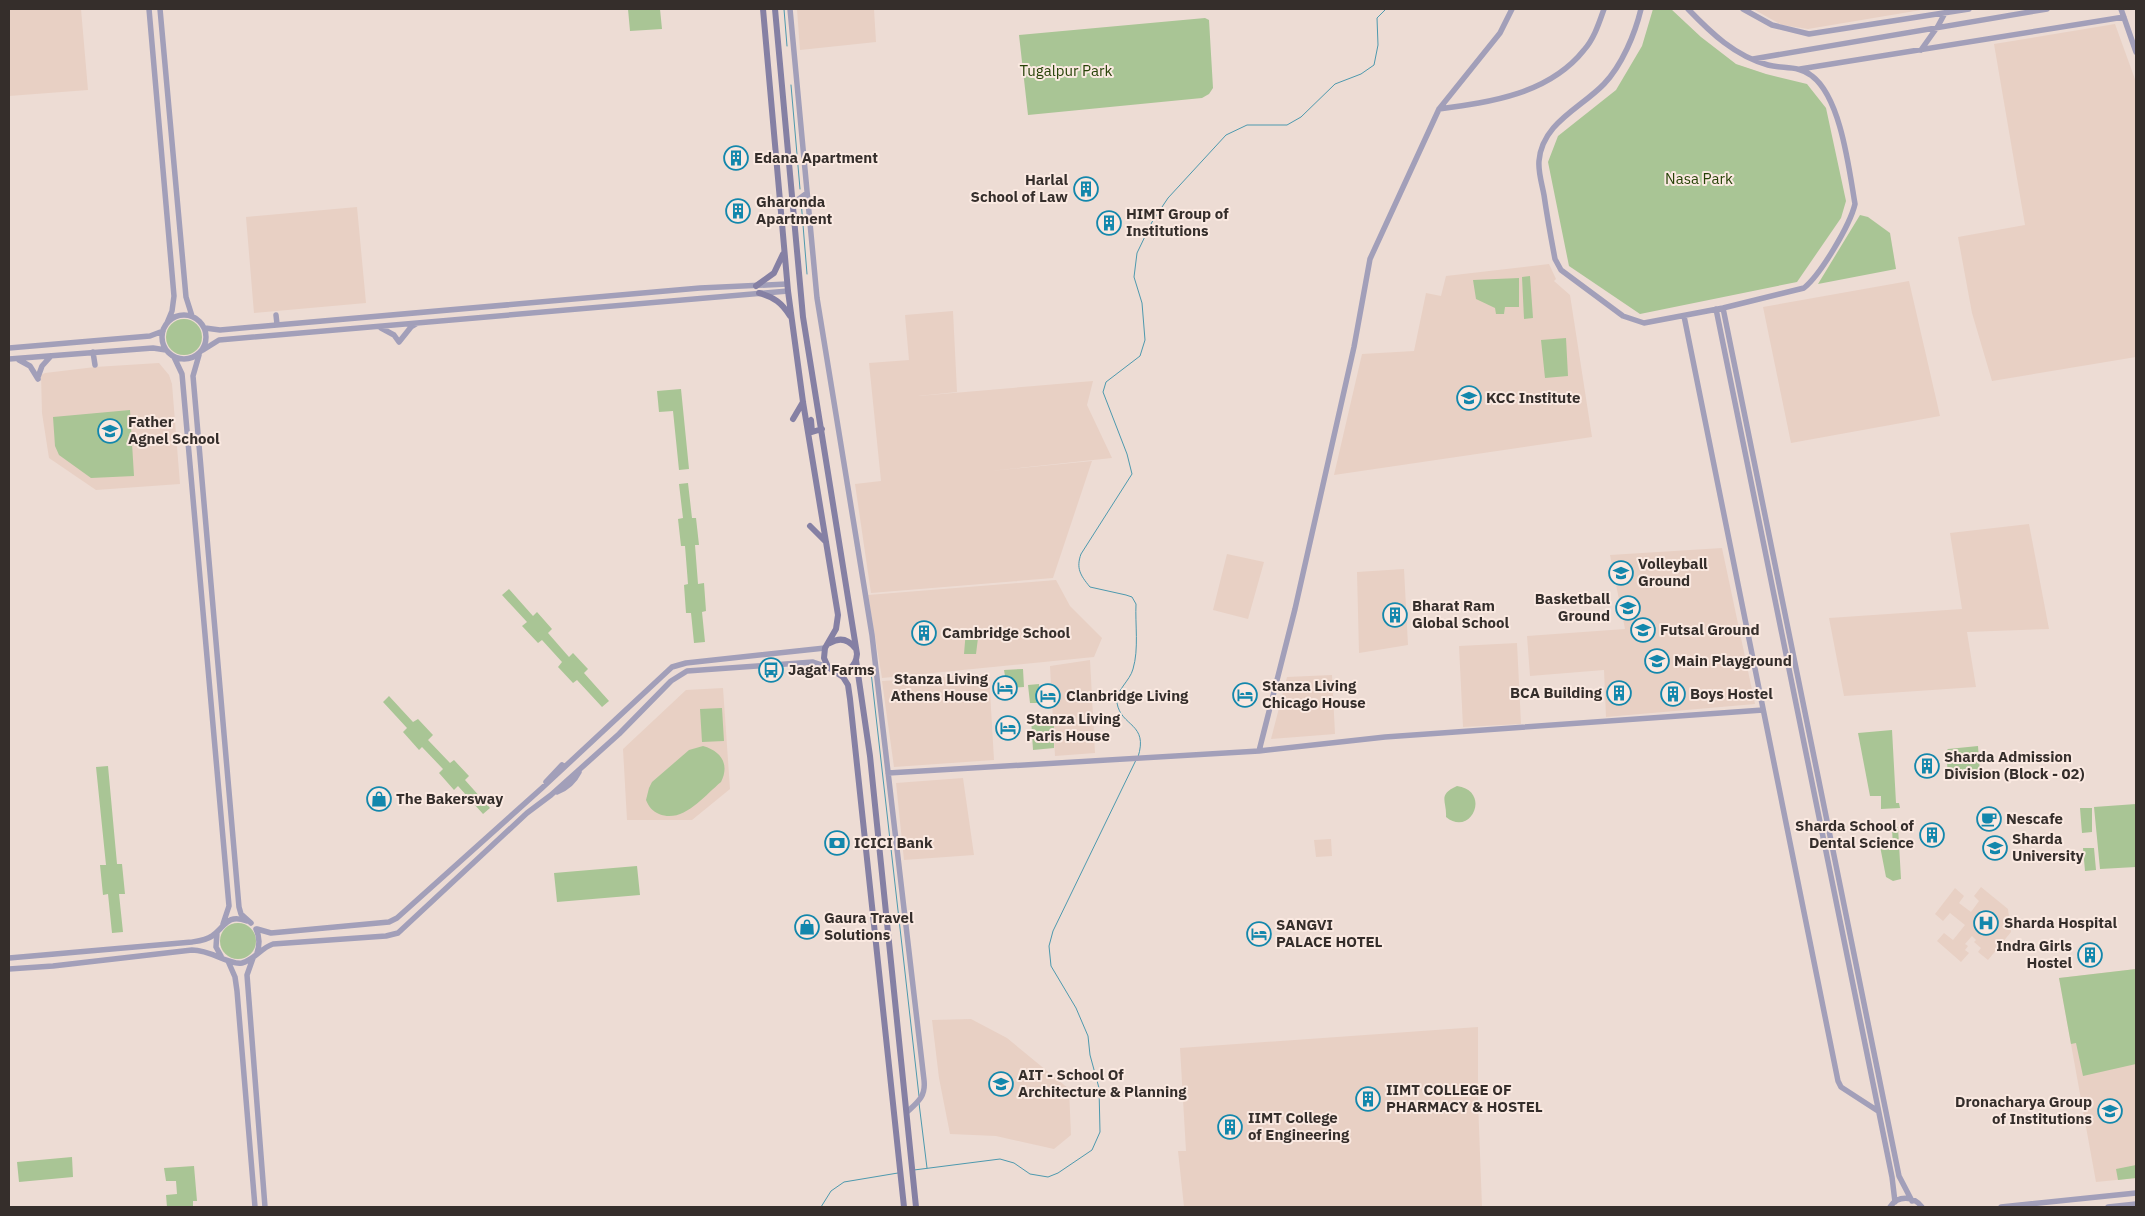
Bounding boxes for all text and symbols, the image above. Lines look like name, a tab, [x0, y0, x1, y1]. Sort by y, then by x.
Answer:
park label: Tugalpur Park	[1020, 61, 1113, 80]
building icon: Edana Apartment	[723, 145, 749, 171]
place label: Edana Apartment	[754, 148, 878, 167]
park label: Nasa Park	[1665, 169, 1733, 188]
place label: Harlal School of Law	[971, 170, 1068, 206]
building icon: Harlal School of Law	[1073, 176, 1099, 202]
place label: Gharonda Apartment	[756, 192, 833, 228]
building icon: Gharonda Apartment	[725, 198, 751, 224]
place label: HIMT Group of Institutions	[1126, 204, 1229, 240]
building icon: HIMT Group of Institutions	[1096, 210, 1122, 236]
school or university icon: KCC Institute	[1456, 385, 1482, 411]
place label: KCC Institute	[1486, 388, 1580, 407]
place label: Father Agnel School	[128, 412, 220, 448]
school or university icon: Father Agnel School	[97, 418, 123, 444]
place label: Volleyball Ground	[1638, 554, 1708, 590]
school or university icon: Volleyball Ground	[1608, 560, 1634, 586]
place label: Basketball Ground	[1535, 589, 1610, 625]
school or university icon: Basketball Ground	[1615, 595, 1641, 621]
place label: Bharat Ram Global School	[1412, 596, 1510, 632]
building icon: Bharat Ram Global School	[1382, 602, 1408, 628]
school or university icon: Futsal Ground	[1630, 617, 1656, 643]
building icon: Cambridge School	[911, 620, 937, 646]
place label: Futsal Ground	[1660, 620, 1760, 639]
place label: Cambridge School	[942, 623, 1070, 642]
school or university icon: Main Playground	[1644, 648, 1670, 674]
place label: Main Playground	[1674, 651, 1792, 670]
bus stop icon: Jagat Farms	[758, 657, 784, 683]
place label: Jagat Farms	[788, 660, 875, 679]
place label: Stanza Living Athens House	[891, 669, 989, 705]
hotel icon: Stanza Living Athens House	[992, 675, 1018, 701]
place label: Stanza Living Chicago House	[1262, 676, 1366, 712]
building icon: BCA Building	[1606, 680, 1632, 706]
building icon: Boys Hostel	[1660, 681, 1686, 707]
hotel icon: Stanza Living Chicago House	[1232, 682, 1258, 708]
hotel icon: Clanbridge Living	[1035, 683, 1061, 709]
place label: BCA Building	[1510, 683, 1603, 702]
place label: Boys Hostel	[1690, 684, 1773, 703]
place label: Clanbridge Living	[1066, 686, 1189, 705]
place label: Stanza Living Paris House	[1026, 709, 1121, 745]
hotel icon: Stanza Living Paris House	[995, 715, 1021, 741]
place label: Sharda Admission Division (Block - 02)	[1944, 747, 2085, 783]
building icon: Sharda Admission Division (Block - 02)	[1914, 753, 1940, 779]
shop icon: The Bakersway	[366, 786, 392, 812]
place label: The Bakersway	[396, 789, 503, 808]
cafe icon: Nescafe	[1976, 806, 2002, 832]
place label: Nescafe	[2006, 809, 2063, 828]
place label: Sharda School of Dental Science	[1795, 816, 1915, 852]
building icon: Sharda School of Dental Science	[1919, 822, 1945, 848]
place label: Sharda University	[2012, 829, 2084, 865]
bank icon: ICICI Bank	[824, 830, 850, 856]
place label: ICICI Bank	[854, 833, 933, 852]
school or university icon: Sharda University	[1982, 835, 2008, 861]
place label: Gaura Travel Solutions	[824, 908, 914, 944]
hospital icon: Sharda Hospital	[1973, 910, 1999, 936]
place label: Sharda Hospital	[2004, 913, 2118, 932]
shop icon: Gaura Travel Solutions	[794, 914, 820, 940]
place label: SANGVI PALACE HOTEL	[1276, 915, 1383, 951]
hotel icon: SANGVI PALACE HOTEL	[1246, 921, 1272, 947]
place label: Indra Girls Hostel	[1996, 936, 2072, 972]
building icon: Indra Girls Hostel	[2077, 942, 2103, 968]
place label: AIT - School Of Architecture & Planning	[1018, 1065, 1187, 1101]
school or university icon: AIT - School Of Architecture & Planning	[988, 1071, 1014, 1097]
place label: IIMT COLLEGE OF PHARMACY & HOSTEL	[1386, 1080, 1543, 1116]
building icon: IIMT COLLEGE OF PHARMACY & HOSTEL	[1355, 1086, 1381, 1112]
place label: Dronacharya Group of Institutions	[1955, 1092, 2092, 1128]
school or university icon: Dronacharya Group of Institutions	[2097, 1098, 2123, 1124]
place label: IIMT College of Engineering	[1248, 1108, 1350, 1144]
building icon: IIMT College of Engineering	[1217, 1114, 1243, 1140]

